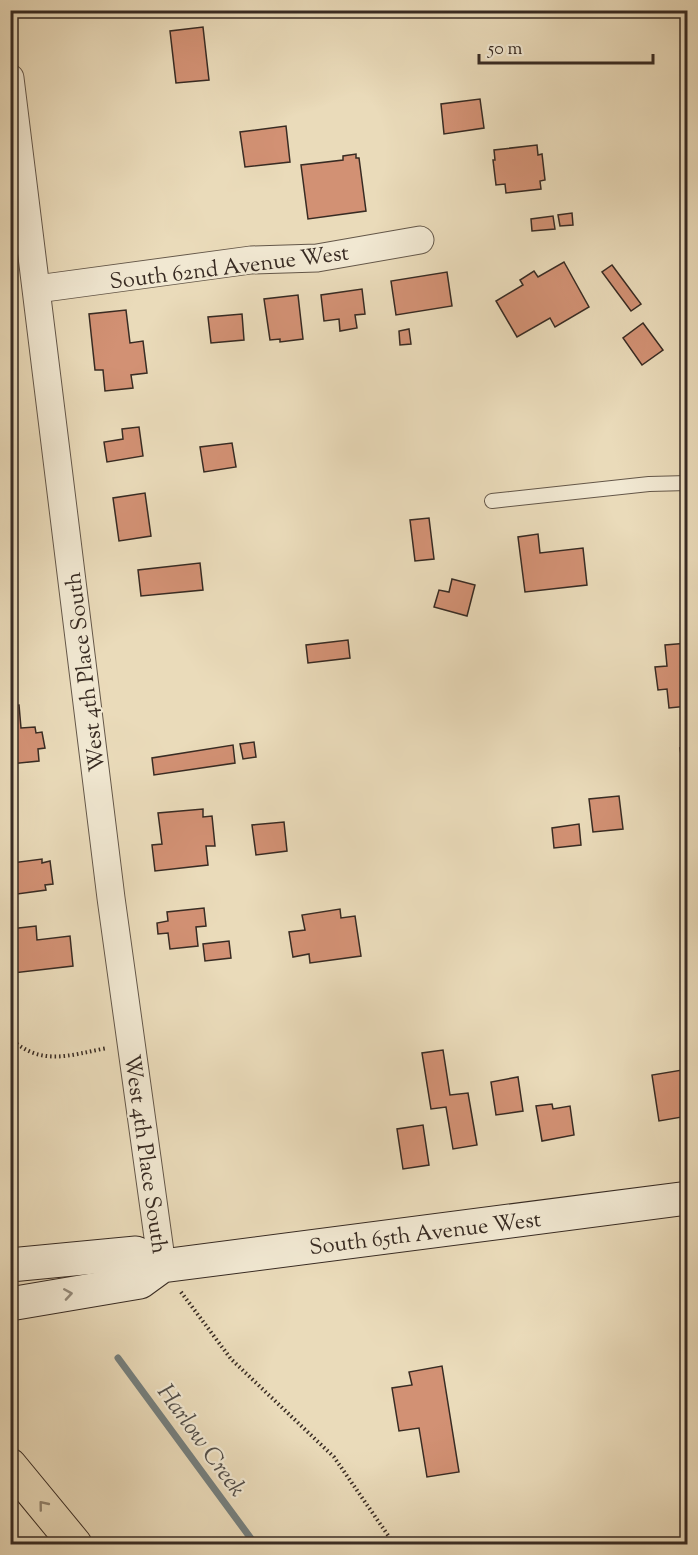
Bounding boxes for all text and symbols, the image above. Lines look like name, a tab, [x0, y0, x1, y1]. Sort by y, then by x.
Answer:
scale bar	[479, 27, 653, 65]
text: 50 m	[487, 37, 523, 63]
street label: South 62nd Avenue West	[108, 238, 351, 300]
street label: West 4th Place South	[59, 570, 115, 773]
street label: West 4th Place South	[114, 1053, 174, 1256]
street label: South 65th Avenue West	[308, 1205, 544, 1265]
one-way arrow	[63, 1288, 73, 1301]
water label: Harlow Creek	[148, 1378, 253, 1505]
one-way arrow	[39, 1501, 50, 1512]

